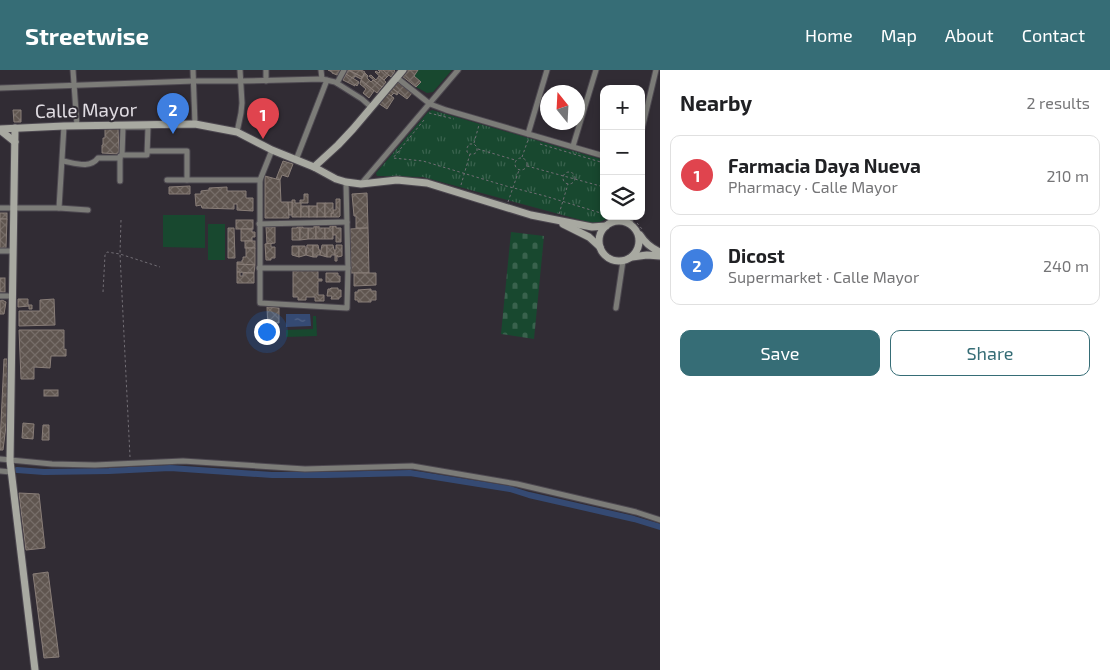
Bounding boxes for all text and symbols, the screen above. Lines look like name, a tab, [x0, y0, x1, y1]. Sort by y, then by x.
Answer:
text: Streetwise	[25, 21, 149, 50]
text: Home	[805, 24, 853, 46]
text: Map	[881, 24, 917, 46]
text: About	[945, 24, 994, 46]
text: Contact	[1022, 24, 1085, 46]
north arrow	[540, 85, 585, 130]
map controls	[600, 85, 645, 220]
button: +	[600, 85, 645, 130]
text: Nearby	[680, 90, 752, 115]
pin: 2	[157, 93, 189, 134]
text: 2 results	[1027, 93, 1090, 112]
street label: Calle Mayor	[35, 97, 138, 122]
pin: 1	[247, 98, 279, 139]
button: −	[600, 130, 645, 175]
text: Farmacia Daya Nueva	[728, 154, 921, 177]
text: 1	[694, 166, 700, 185]
text: 210 m	[1046, 166, 1089, 185]
button: layers	[600, 175, 645, 220]
text: Pharmacy · Calle Mayor	[728, 177, 898, 196]
text: Dicost	[728, 244, 785, 267]
text: 2	[692, 256, 702, 275]
text: 240 m	[1043, 256, 1089, 275]
text: Supermarket · Calle Mayor	[728, 267, 919, 286]
your location	[254, 319, 280, 345]
button: Save	[680, 330, 880, 376]
button: Share	[890, 330, 1090, 376]

